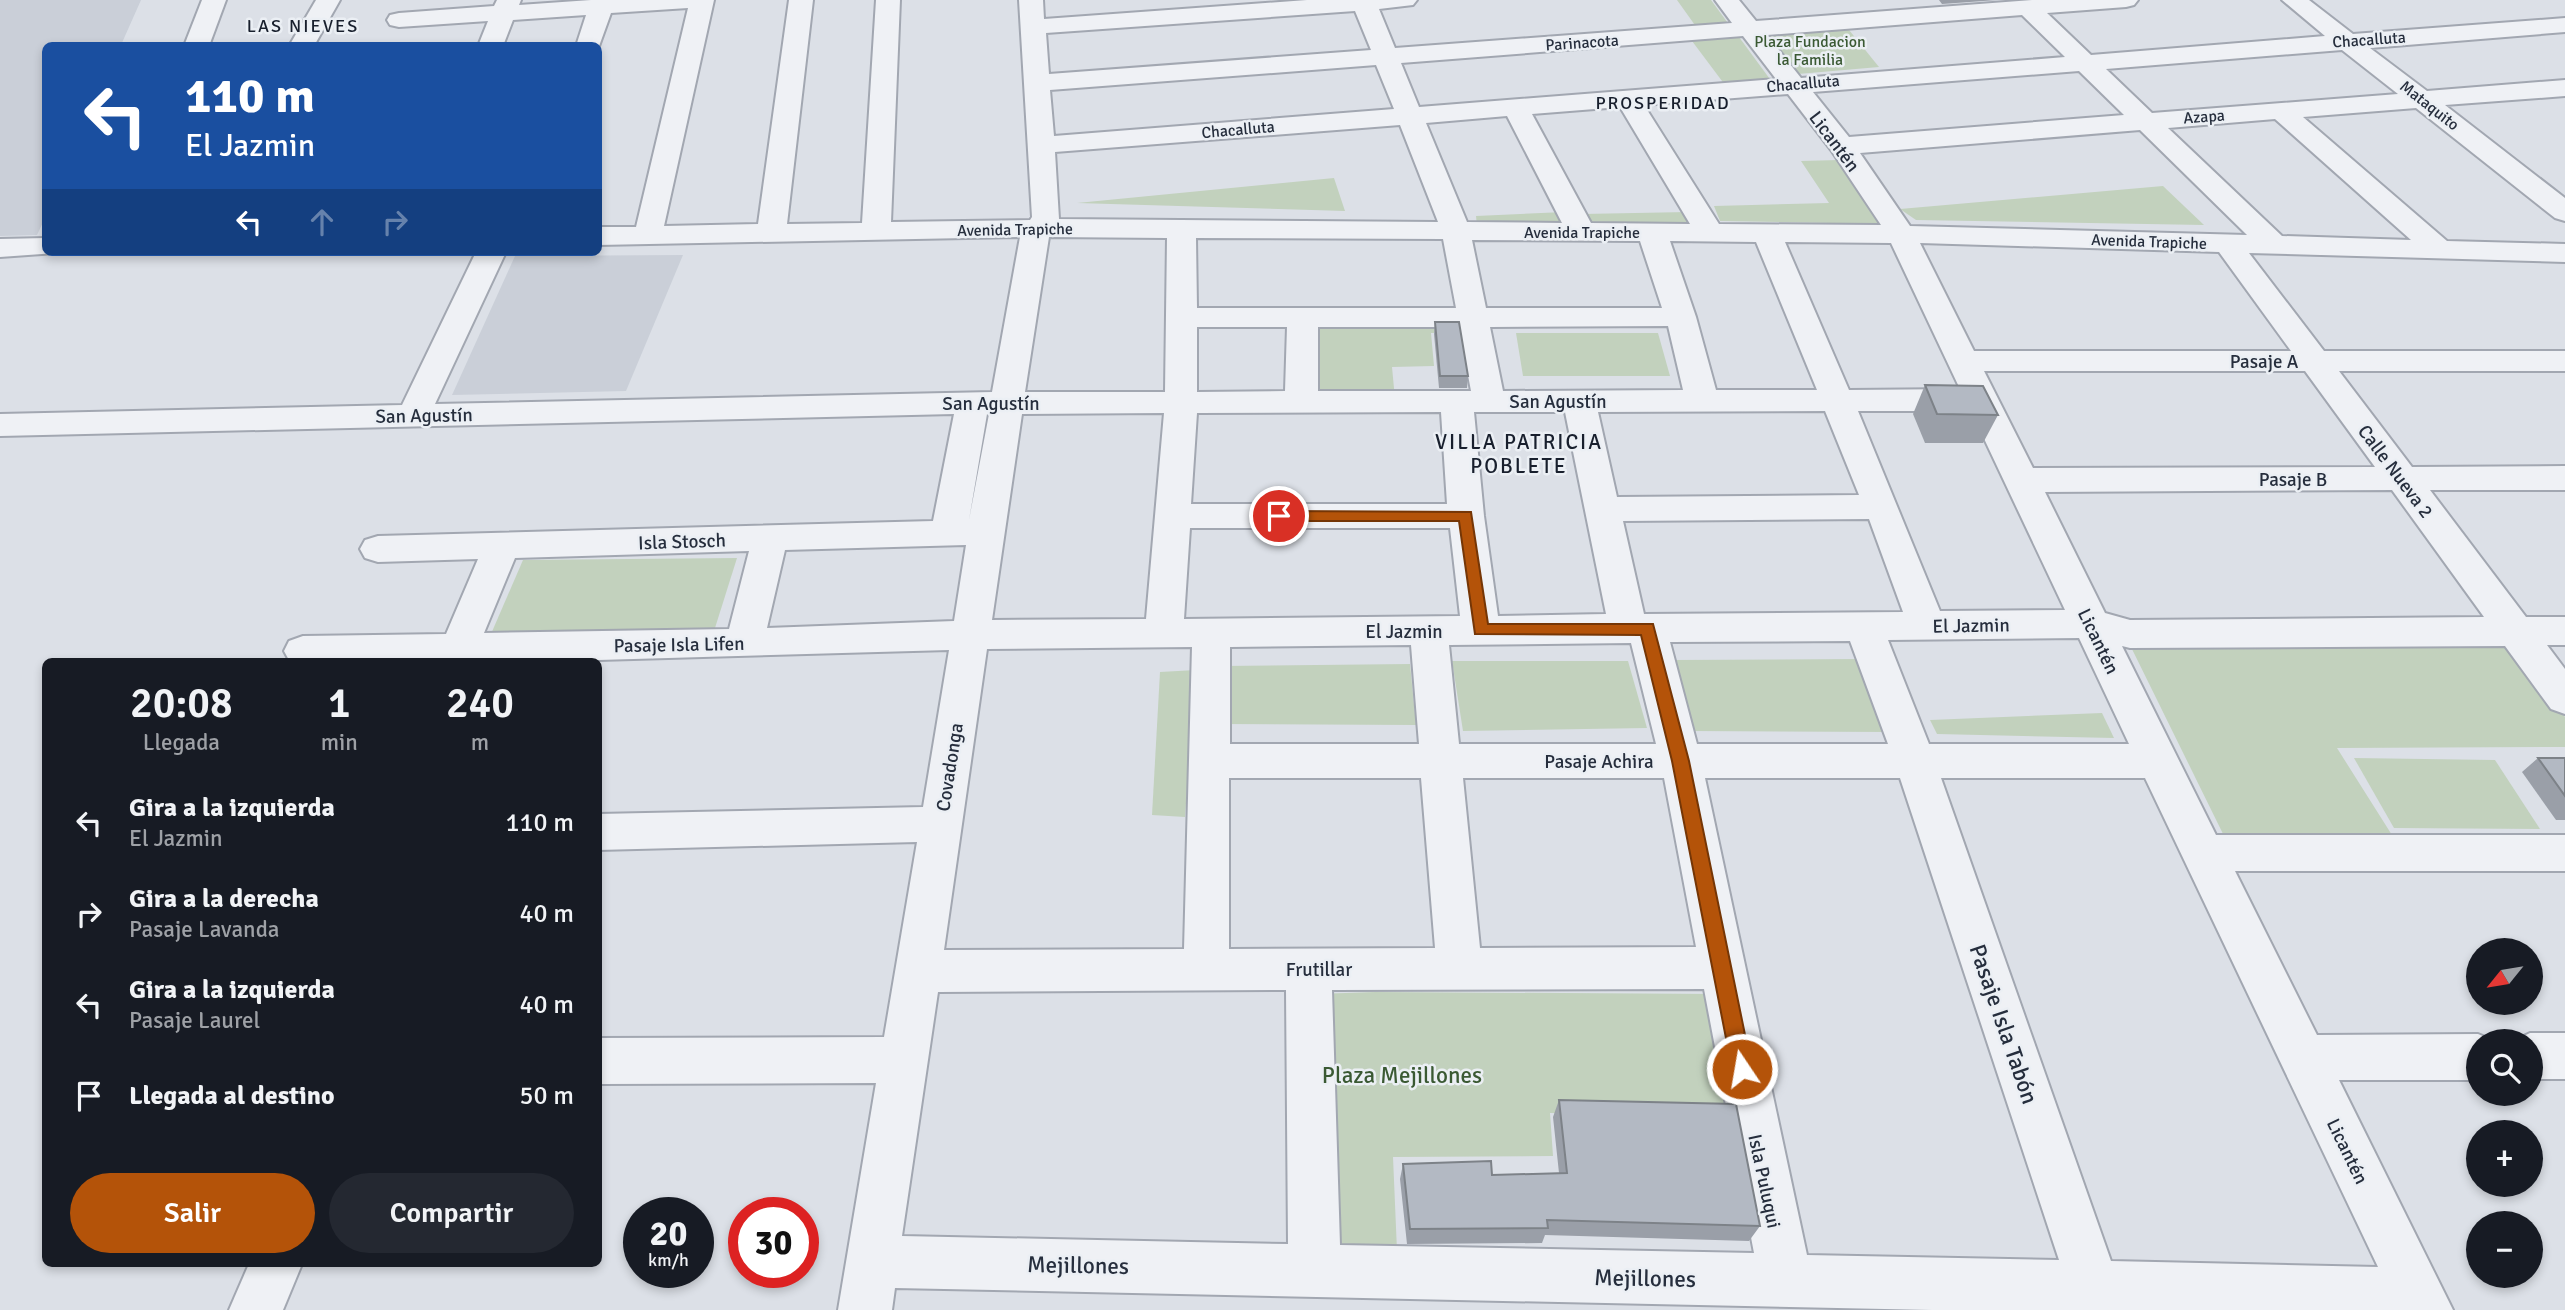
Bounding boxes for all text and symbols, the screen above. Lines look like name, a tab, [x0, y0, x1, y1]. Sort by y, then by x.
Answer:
district label: LAS NIEVES	[247, 15, 359, 37]
street label: Chacalluta	[2332, 27, 2406, 53]
street label: Parinacota	[1545, 30, 1619, 56]
park label: Plaza Fundacion la Familia	[1754, 32, 1866, 70]
text: 110 m	[185, 66, 315, 126]
icon: left	[70, 70, 161, 161]
street label: Chacalluta	[1766, 71, 1841, 97]
street label: Mataquito	[2396, 76, 2463, 135]
district label: PROSPERIDAD	[1595, 92, 1731, 114]
street label: Licantén	[1804, 106, 1865, 177]
street label: Azapa	[2183, 106, 2226, 128]
street label: Chacalluta	[1201, 117, 1276, 143]
text: El Jazmin	[185, 126, 315, 165]
icon: left	[230, 203, 268, 241]
icon: ahead	[303, 203, 341, 241]
icon: right	[376, 203, 414, 241]
street label: Avenida Trapiche	[957, 219, 1073, 241]
street label: Avenida Trapiche	[1524, 223, 1640, 243]
street label: Avenida Trapiche	[2091, 230, 2207, 254]
street label: Pasaje A	[2230, 350, 2299, 374]
street label: San Agustín	[1509, 390, 1607, 414]
street label: San Agustín	[942, 392, 1040, 416]
street label: San Agustín	[375, 403, 473, 429]
street label: Calle Nueva 2	[2352, 420, 2438, 523]
district label: VILLA PATRICIA POBLETE	[1435, 429, 1603, 479]
street label: Pasaje B	[2259, 468, 2327, 492]
pin	[1249, 486, 1309, 546]
icon: arrive	[1260, 497, 1298, 535]
street label: Isla Stosch	[638, 528, 726, 556]
street label: Licantén	[2072, 605, 2124, 678]
street label: El Jazmin	[1932, 613, 2010, 639]
street label: El Jazmin	[1365, 620, 1443, 644]
street label: Pasaje Isla Lifen	[613, 632, 745, 658]
text: 20:08	[130, 678, 233, 729]
text: 1	[328, 678, 351, 729]
text: 240	[446, 678, 514, 729]
street label: Covadonga	[931, 721, 969, 813]
text: Llegada	[143, 728, 220, 757]
text: min	[321, 728, 358, 757]
text: m	[471, 728, 489, 757]
street label: Pasaje Achira	[1544, 750, 1654, 774]
text: Gira a la izquierda	[129, 792, 335, 824]
icon: left	[70, 804, 108, 842]
text: 110 m	[505, 807, 574, 839]
text: El Jazmin	[129, 824, 223, 853]
text: Gira a la derecha	[129, 883, 319, 915]
icon: right	[70, 895, 108, 933]
text: 40 m	[519, 898, 574, 930]
text: Pasaje Lavanda	[129, 915, 280, 944]
north arrow	[2466, 938, 2543, 1015]
map controls	[2466, 938, 2543, 1288]
street label: Pasaje Isla Tabón	[1963, 940, 2044, 1108]
street label: Frutillar	[1286, 958, 1352, 982]
text: Gira a la izquierda	[129, 974, 335, 1006]
icon: left	[70, 986, 108, 1024]
text: 40 m	[519, 989, 574, 1021]
text: Pasaje Laurel	[129, 1006, 260, 1035]
button: search	[2466, 1029, 2543, 1106]
position arrow	[1705, 1032, 1779, 1106]
park label: Plaza Mejillones	[1322, 1061, 1482, 1090]
icon: arrive	[70, 1077, 108, 1115]
text: Llegada al destino	[129, 1080, 335, 1112]
text: 50 m	[519, 1080, 574, 1112]
street label: Licantén	[2321, 1115, 2373, 1188]
button: +	[2466, 1120, 2543, 1197]
street label: Isla Puluqui	[1742, 1132, 1786, 1230]
button: Salir	[70, 1173, 315, 1253]
button: Compartir	[329, 1173, 574, 1253]
speed limit sign: 30	[728, 1197, 819, 1288]
button: −	[2466, 1211, 2543, 1288]
text: 20	[650, 1212, 687, 1255]
text: km/h	[648, 1249, 689, 1271]
street label: Mejillones	[1027, 1250, 1129, 1281]
street label: Mejillones	[1594, 1263, 1696, 1294]

